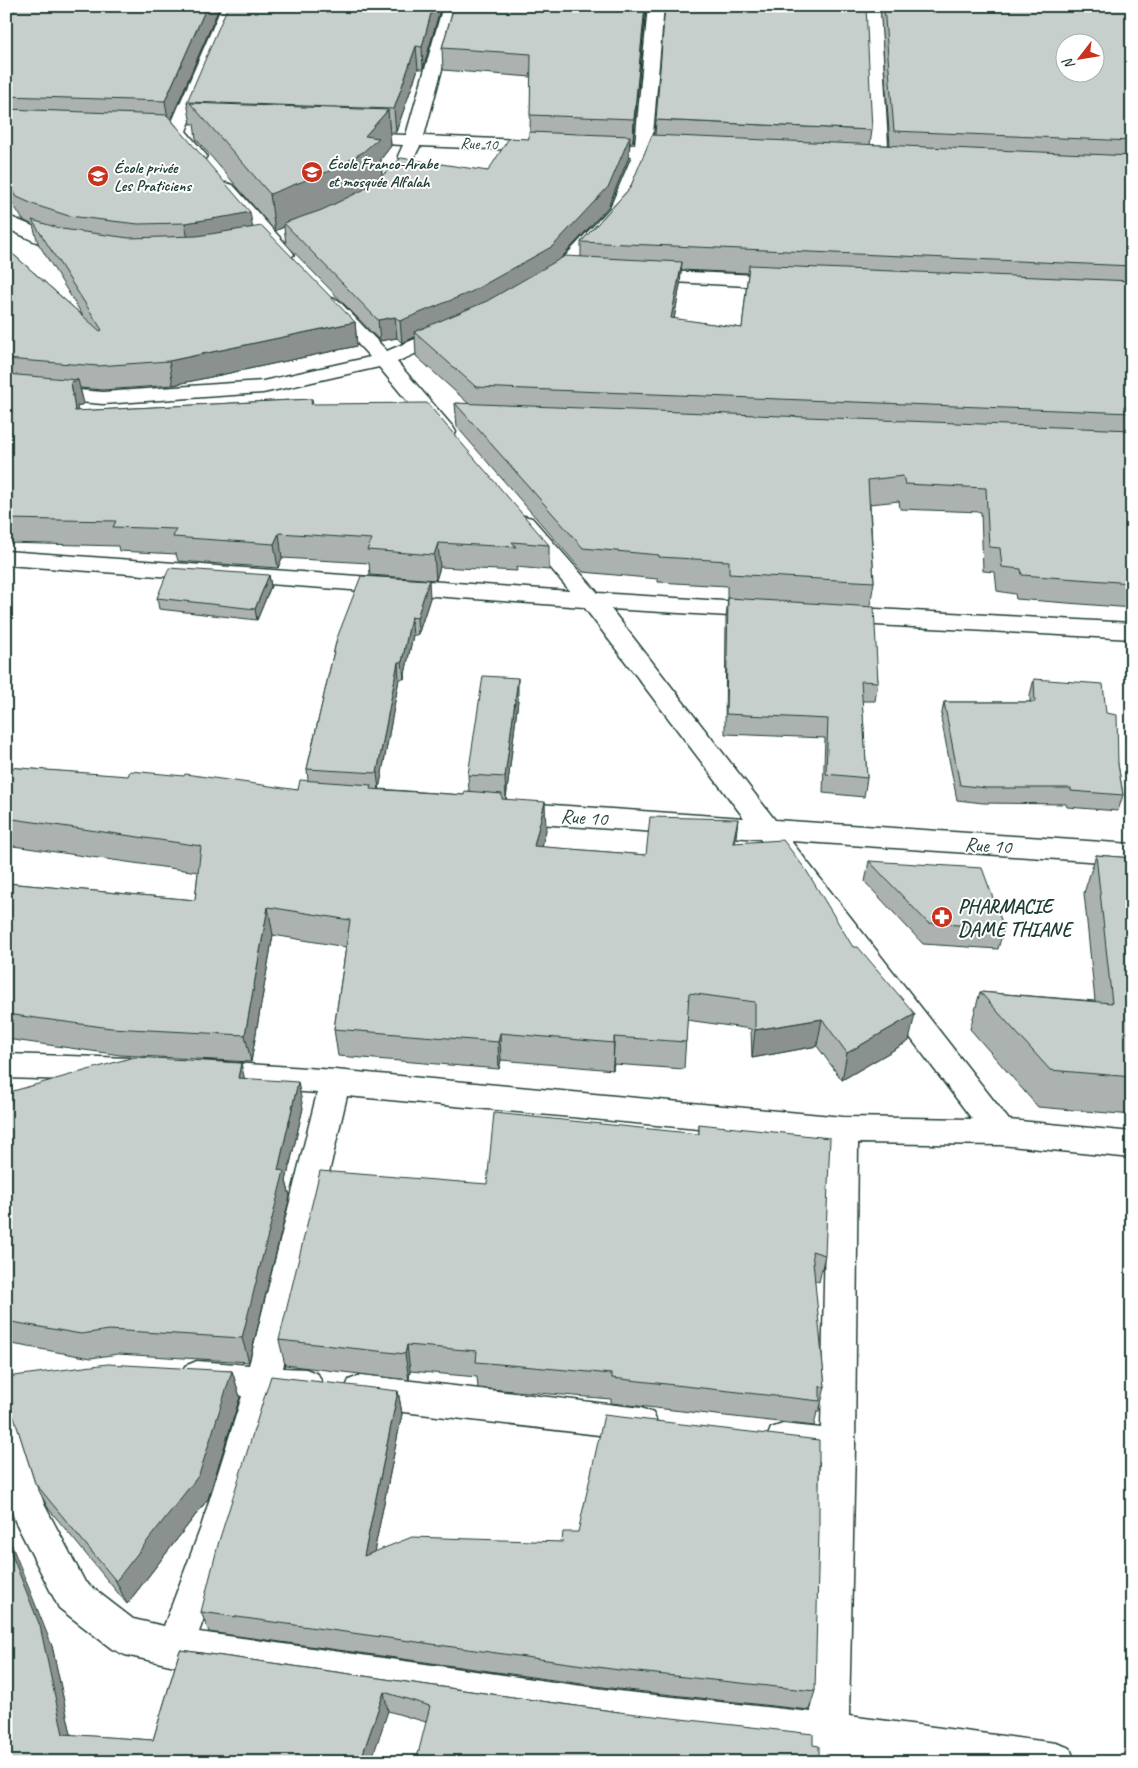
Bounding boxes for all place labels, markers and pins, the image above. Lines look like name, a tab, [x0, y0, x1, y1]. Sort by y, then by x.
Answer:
place label: École Franco-Arabe et mosquée Alfalah	[328, 154, 439, 192]
place label: École privée Les Praticiens	[114, 158, 192, 196]
school or university icon: École Franco-Arabe et mosquée Alfalah	[300, 160, 324, 184]
school or university icon: École privée Les Praticiens	[86, 164, 110, 188]
place label: PHARMACIE DAME THIANE	[958, 894, 1075, 942]
pharmacy icon: PHARMACIE DAME THIANE	[930, 905, 954, 929]

